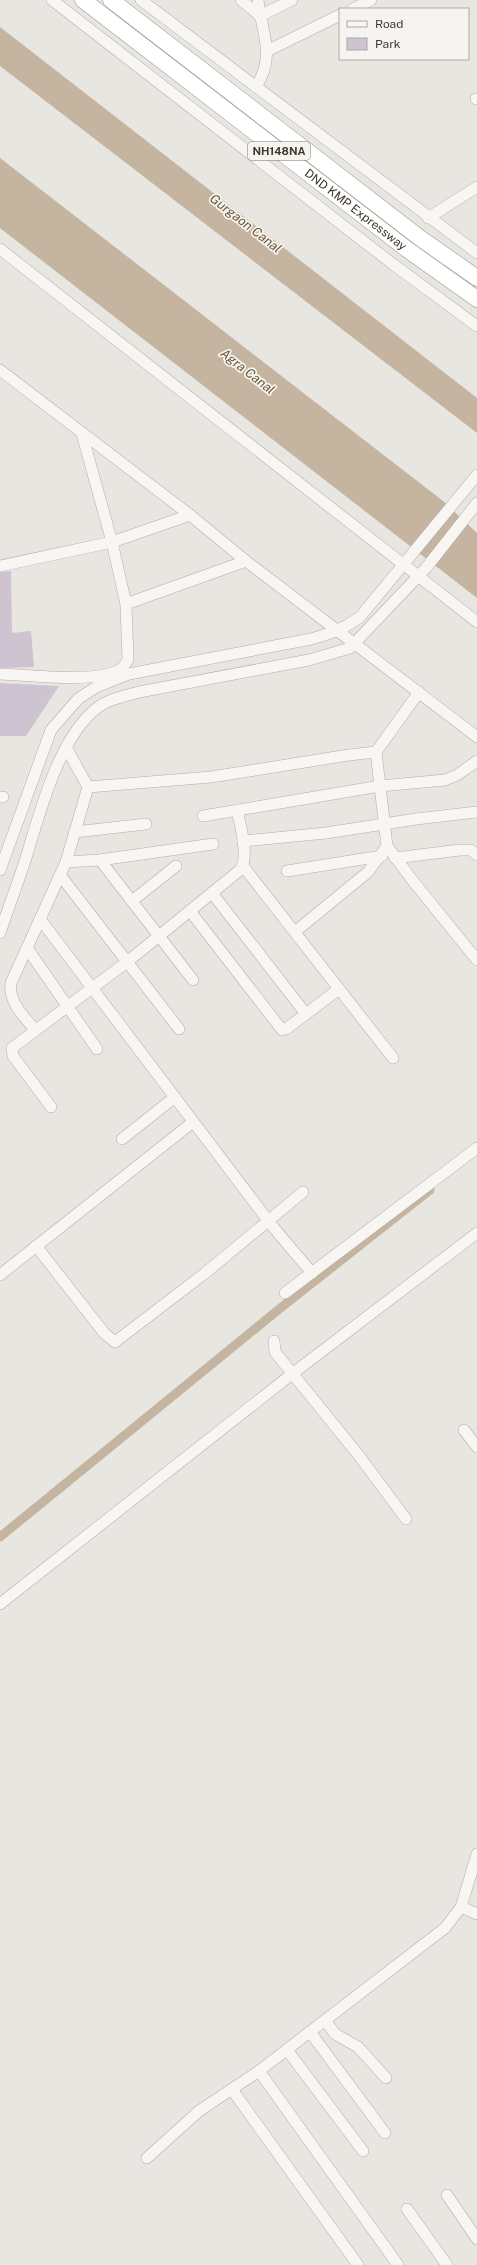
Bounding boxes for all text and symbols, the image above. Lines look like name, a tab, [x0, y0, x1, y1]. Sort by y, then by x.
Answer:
legend	[339, 8, 469, 60]
text: Road	[375, 17, 403, 31]
text: Park	[375, 37, 401, 51]
road number: NH148NA	[248, 142, 310, 160]
street label: DND KMP Expressway	[302, 166, 410, 254]
water label: Gurgaon Canal	[207, 191, 285, 256]
water label: Agra Canal	[218, 346, 278, 397]

